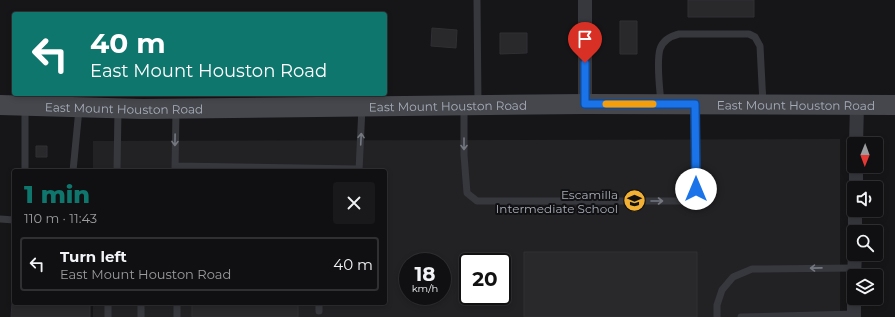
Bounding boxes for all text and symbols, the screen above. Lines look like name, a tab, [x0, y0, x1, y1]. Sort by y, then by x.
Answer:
pin	[568, 22, 602, 63]
text: 40 m	[90, 26, 166, 60]
icon: left	[24, 28, 76, 80]
icon: arrive	[574, 28, 596, 50]
text: East Mount Houston Road	[90, 60, 327, 82]
street label: East Mount Houston Road	[369, 97, 527, 114]
street label: East Mount Houston Road	[717, 97, 875, 112]
street label: East Mount Houston Road	[45, 99, 203, 117]
one-way arrow	[172, 133, 179, 146]
one-way arrow	[357, 133, 364, 146]
one-way arrow	[460, 137, 468, 150]
north arrow	[847, 137, 883, 173]
map controls	[847, 137, 883, 305]
position arrow	[675, 168, 717, 210]
text: 1 min	[24, 180, 90, 209]
button: sound	[847, 181, 883, 217]
button: close	[333, 182, 375, 224]
place label: Escamilla Intermediate School	[496, 187, 618, 216]
school or university icon: Escamilla Intermediate School	[621, 188, 647, 214]
one-way arrow	[650, 197, 663, 205]
text: 110 m · 11:43	[24, 210, 97, 226]
button: search	[847, 225, 883, 261]
text: Turn left	[60, 247, 127, 266]
icon: left	[26, 253, 48, 275]
speed limit sign: 20	[459, 253, 511, 305]
text: 40 m	[333, 255, 373, 274]
text: 18	[414, 262, 436, 286]
one-way arrow	[810, 264, 823, 272]
text: East Mount Houston Road	[60, 266, 231, 282]
button: layers	[847, 269, 883, 305]
text: km/h	[412, 282, 438, 295]

